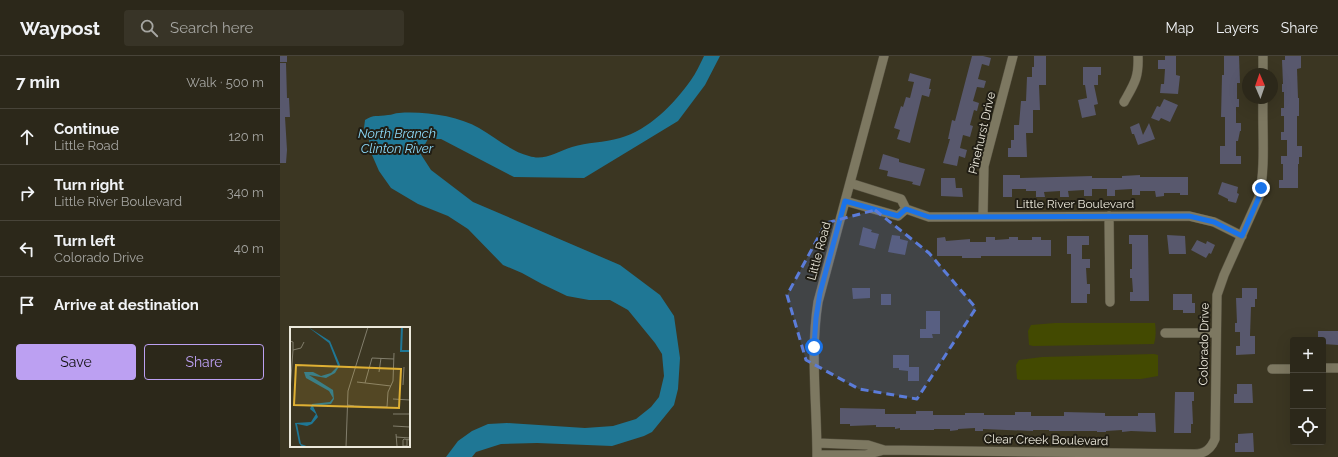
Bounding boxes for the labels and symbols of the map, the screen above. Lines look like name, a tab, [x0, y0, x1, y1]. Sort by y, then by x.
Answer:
north arrow	[1242, 68, 1278, 104]
street label: Pinehurst Drive	[966, 91, 998, 175]
water label: North Branch Clinton River	[358, 126, 436, 156]
route end	[1252, 179, 1270, 197]
street label: Little River Boulevard	[1016, 197, 1134, 211]
street label: Little Road	[804, 220, 834, 282]
street label: Colorado Drive	[1196, 302, 1212, 386]
inset map	[290, 327, 410, 447]
route start	[805, 338, 823, 356]
street label: Clear Creek Boulevard	[984, 432, 1108, 448]

